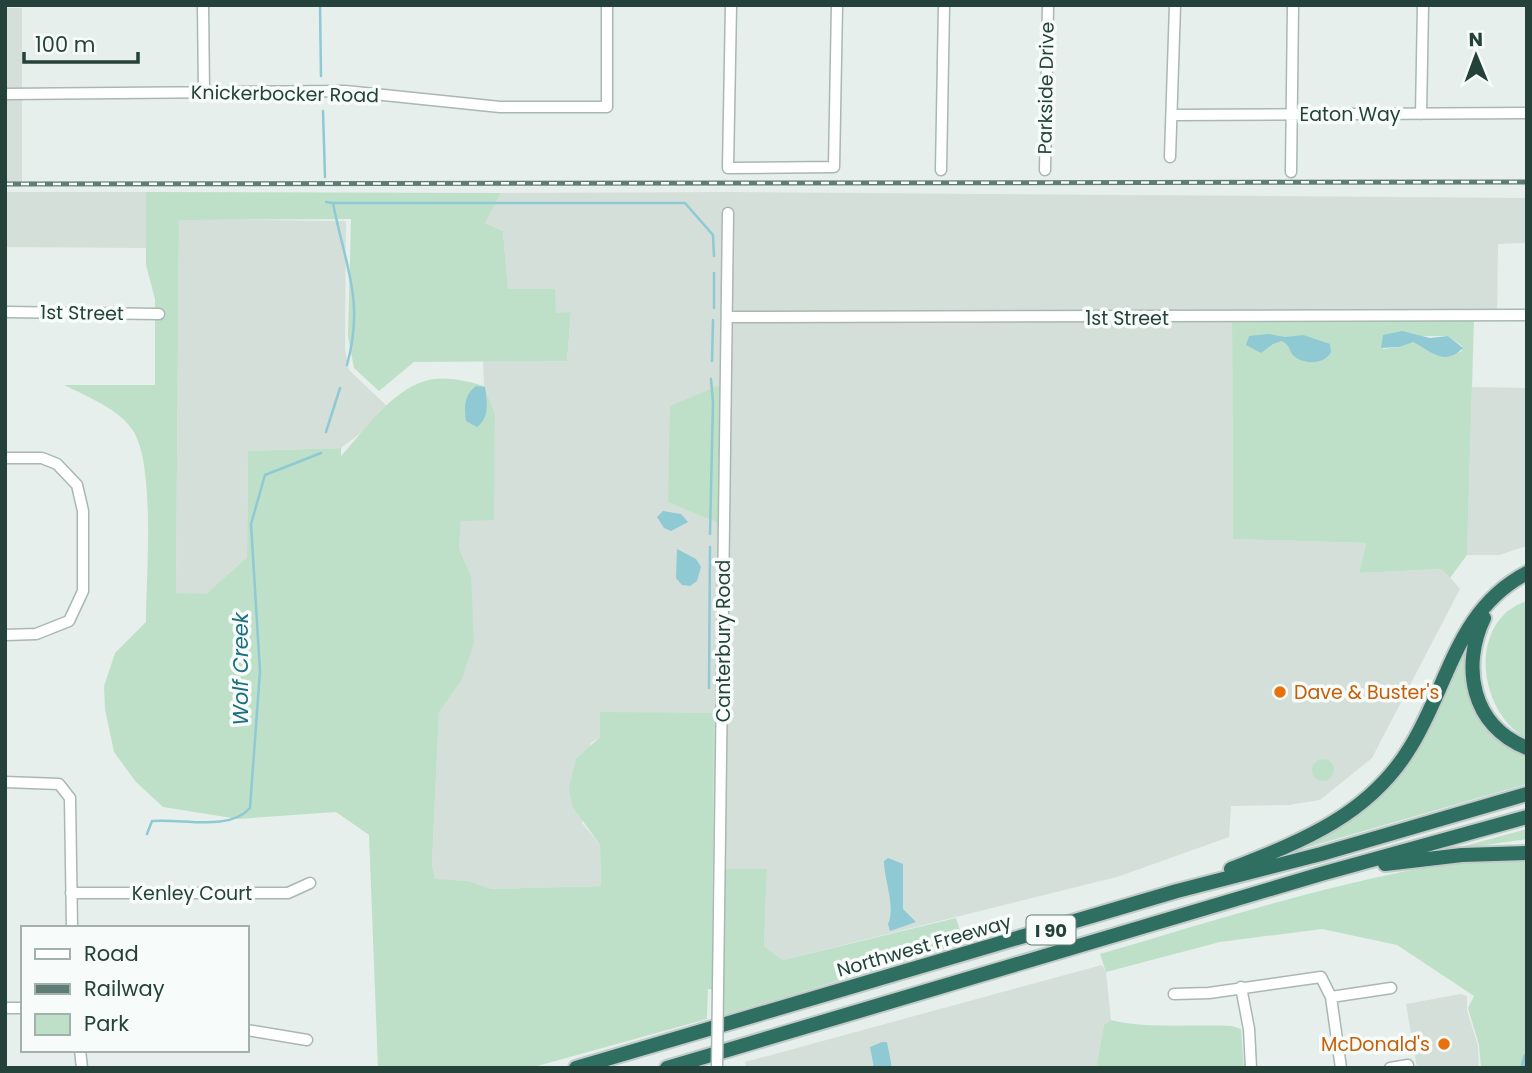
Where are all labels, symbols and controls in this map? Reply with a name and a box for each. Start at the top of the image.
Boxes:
scale bar [24,21,138,65]
street label: Parkside Drive [1031,21,1061,155]
north arrow [1441,21,1511,91]
text: N [1468,26,1483,53]
text: 100 m [35,30,95,59]
street label: Knickerbocker Road [191,79,379,109]
street label: Eaton Way [1300,101,1401,128]
street label: 1st Street [40,299,124,327]
street label: 1st Street [1085,305,1169,332]
street label: Canterbury Road [710,560,737,722]
water label: Wolf Creek [226,611,255,726]
place label: Dave & Buster's [1294,679,1439,706]
marker: Dave & Buster's [1272,684,1288,700]
street label: Kenley Court [132,880,252,907]
street label: Northwest Freeway [834,908,1015,984]
road number: I 90 [1026,916,1076,945]
legend [21,926,248,1052]
text: Road [84,939,139,968]
text: Railway [84,974,165,1003]
text: Park [84,1009,129,1038]
place label: McDonald's [1321,1031,1430,1058]
marker: McDonald's [1436,1036,1452,1052]

